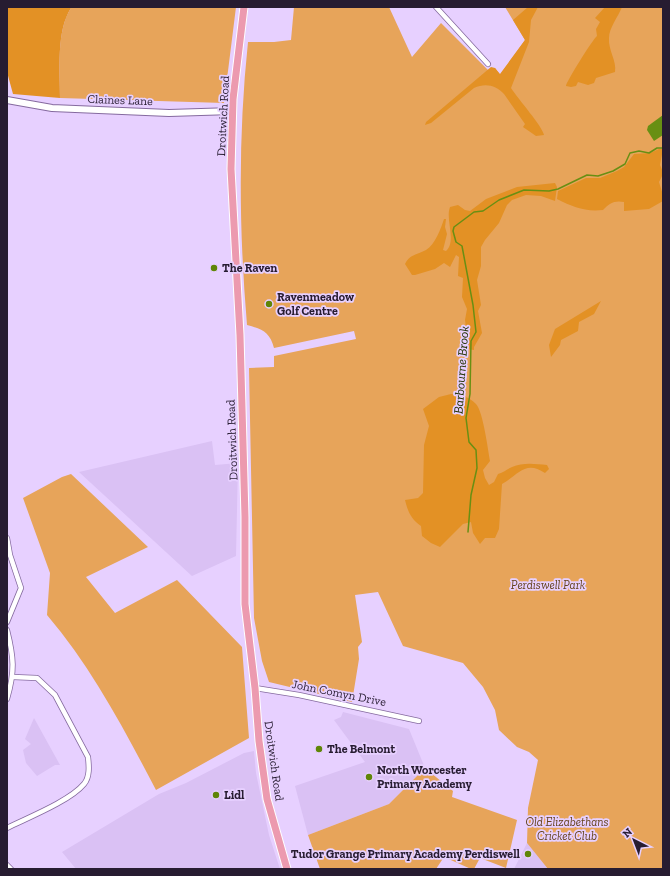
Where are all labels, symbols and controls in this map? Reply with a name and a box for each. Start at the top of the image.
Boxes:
street label: Droitwich Road [214,75,232,157]
street label: Claines Lane [87,92,153,108]
place label: The Raven [222,261,277,275]
marker: The Raven [209,263,219,273]
place label: Ravenmeadow Golf Centre [277,290,355,318]
marker: Ravenmeadow Golf Centre [264,299,274,309]
water label: Barbourne Brook [450,325,472,415]
street label: Droitwich Road [224,399,240,481]
park label: Perdiswell Park [511,578,586,592]
street label: John Comyn Drive [291,677,388,709]
street label: Droitwich Road [261,720,287,802]
place label: The Belmont [327,742,395,756]
marker: The Belmont [314,744,324,754]
place label: North Worcester Primary Academy [377,763,473,791]
marker: North Worcester Primary Academy [364,772,374,782]
place label: Lidl [224,788,245,802]
marker: Lidl [211,790,221,800]
park label: Old Elizabethans Cricket Club [525,815,609,843]
north arrow [614,820,654,860]
text: N [620,825,636,841]
place label: Tudor Grange Primary Academy Perdiswell [291,847,521,861]
marker: Tudor Grange Primary Academy Perdiswell [523,849,533,859]

